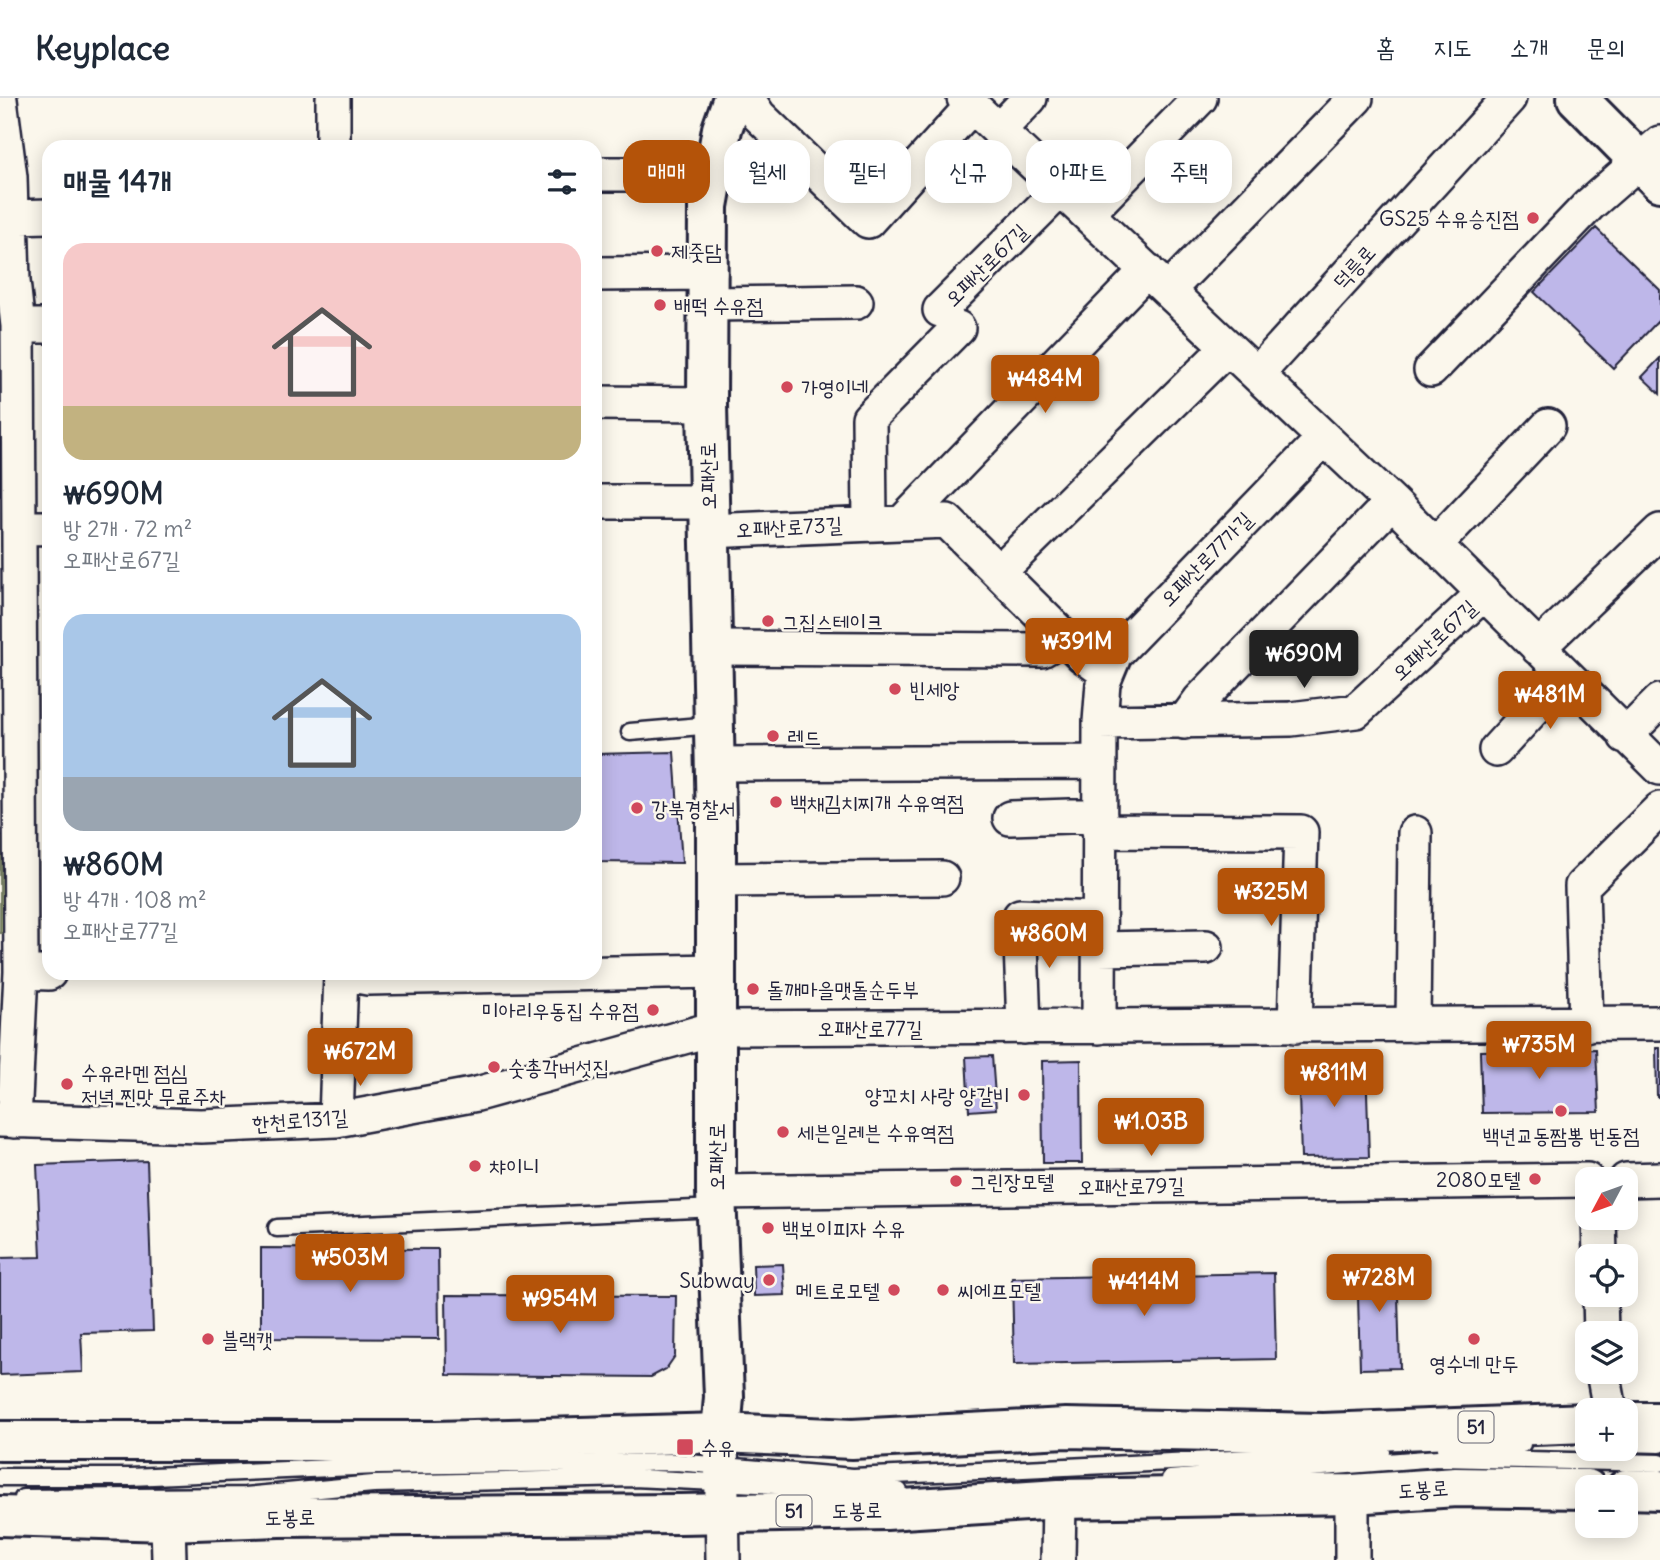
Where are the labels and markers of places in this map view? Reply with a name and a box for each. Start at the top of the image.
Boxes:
place label: GS25 수유승진점 [1379,205,1519,232]
marker: GS25 수유승진점 [1525,210,1541,226]
place label: 제줏담 [671,238,722,265]
marker: 제줏담 [649,243,665,259]
place label: 배떡 수유점 [674,292,764,319]
marker: 배떡 수유점 [652,297,668,313]
pin: ₩484M [996,356,1094,415]
place label: 가영이네 [801,374,869,401]
marker: 가영이네 [779,379,795,395]
place label: 그집스테이크 [782,608,883,635]
marker: 그집스테이크 [760,613,776,629]
pin: ₩391M [1028,618,1126,678]
pin: ₩690M [1255,630,1353,690]
pin: ₩481M [1501,672,1599,731]
place label: 빈세앙 [909,676,960,703]
marker: 빈세앙 [887,681,903,697]
place label: 레드 [787,723,821,750]
marker: 레드 [765,728,781,744]
place label: 백채김치찌개 수유역점 [790,789,964,816]
marker: 백채김치찌개 수유역점 [768,794,784,810]
place label: 강북경찰서 [651,795,736,822]
marker: 강북경찰서 [629,800,645,816]
pin: ₩325M [1222,868,1320,928]
pin: ₩860M [1000,910,1098,970]
place label: 돌깨마을맷돌순두부 [767,976,919,1003]
marker: 돌깨마을맷돌순두부 [745,981,761,997]
place label: 미아리우동집 수유점 [482,997,639,1024]
marker: 미아리우동집 수유점 [645,1002,661,1018]
pin: ₩735M [1490,1021,1588,1081]
pin: ₩672M [311,1028,409,1088]
pin: ₩811M [1285,1049,1383,1109]
place label: 숫총각버섯집 [508,1054,609,1081]
place label: 수유라멘 점심 저녁 찐맛 무료주차 [81,1059,226,1110]
marker: 숫총각버섯집 [486,1059,502,1075]
marker: 수유라멘 점심 저녁 찐맛 무료주차 [59,1076,75,1092]
place label: 양꼬치 사랑 양갈비 [865,1082,1010,1109]
marker: 양꼬치 사랑 양갈비 [1016,1087,1032,1103]
pin: ₩1.03B [1094,1098,1208,1158]
marker: 백년교동짬뽕 번동점 [1553,1103,1569,1119]
place label: 세븐일레븐 수유역점 [797,1119,954,1146]
place label: 백년교동짬뽕 번동점 [1482,1122,1640,1149]
marker: 세븐일레븐 수유역점 [775,1124,791,1140]
place label: 챠이니 [489,1153,540,1180]
marker: 챠이니 [467,1158,483,1174]
place label: 2080모텔 [1436,1166,1521,1193]
place label: 그린장모텔 [970,1168,1055,1195]
marker: 2080모텔 [1527,1171,1543,1187]
marker: 그린장모텔 [948,1173,964,1189]
place label: 백보이피자 수유 [782,1215,905,1242]
marker: 백보이피자 수유 [760,1220,776,1236]
pin: ₩503M [301,1234,399,1294]
pin: ₩728M [1330,1254,1428,1314]
pin: ₩414M [1095,1258,1193,1318]
place label: Subway [679,1267,755,1294]
marker: Subway [761,1272,777,1288]
pin: ₩954M [511,1276,609,1335]
place label: 메트로모텔 [796,1277,880,1304]
place label: 씨에프모텔 [957,1277,1042,1304]
marker: 메트로모텔 [886,1282,902,1298]
marker: 씨에프모텔 [935,1282,951,1298]
place label: 블랙캣 [222,1326,273,1353]
marker: 블랙캣 [200,1331,216,1347]
marker: 영수네 만두 [1466,1331,1482,1347]
place label: 영수네 만두 [1429,1350,1519,1377]
place label: 수유 [701,1434,735,1461]
marker: 수유 [675,1437,695,1457]

